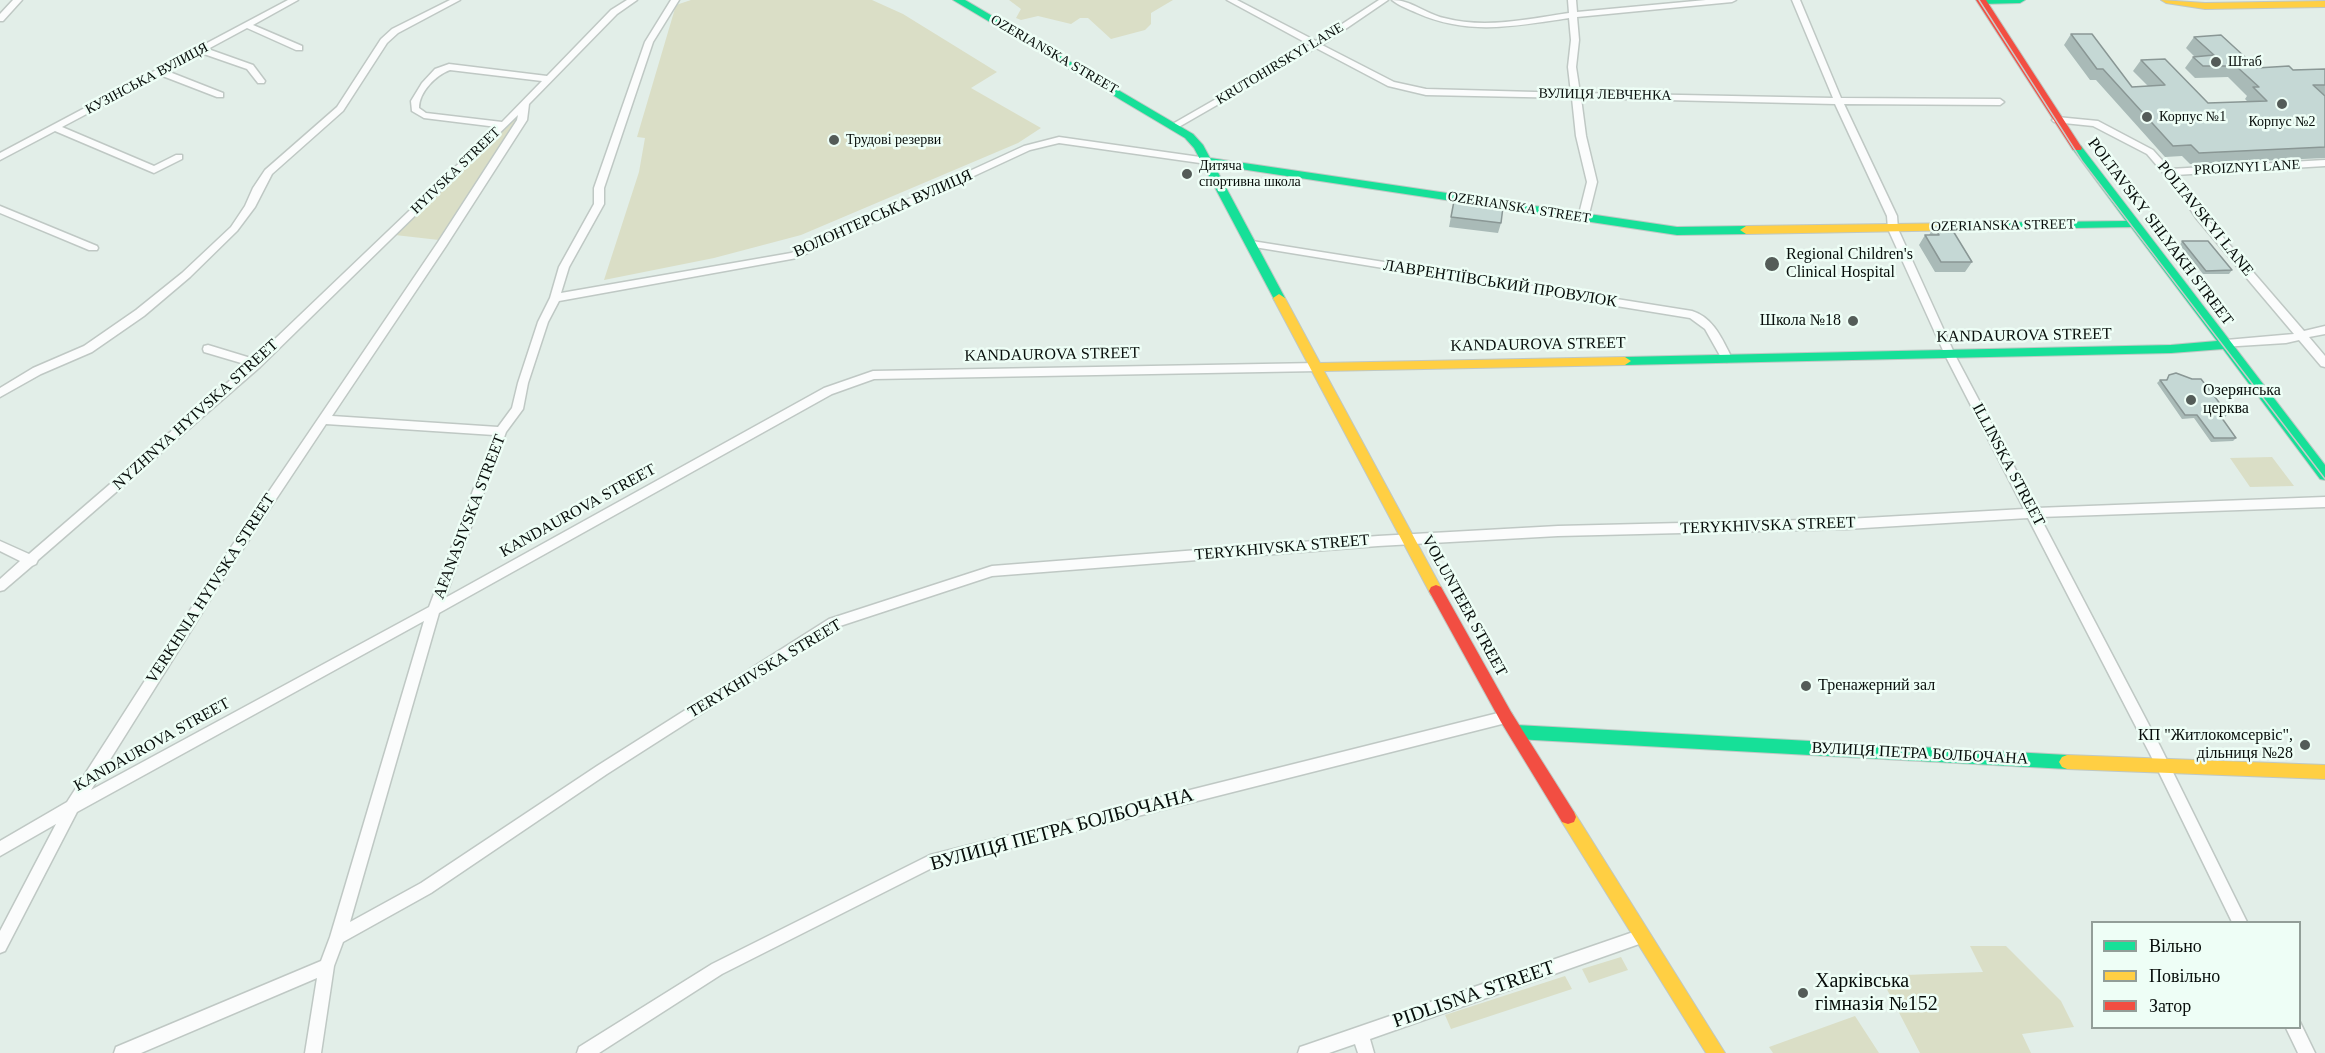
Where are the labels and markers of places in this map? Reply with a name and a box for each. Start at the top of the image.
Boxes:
place label: Штаб [2228,54,2262,70]
marker: Штаб [2209,55,2223,69]
marker: Корпус №2 [2275,97,2289,111]
place label: Корпус №1 [2159,109,2226,125]
marker: Корпус №1 [2140,110,2154,124]
place label: Корпус №2 [2248,114,2316,130]
place label: Трудові резерви [846,132,941,148]
marker: Трудові резерви [827,133,841,147]
place label: Дитяча спортивна школа [1199,158,1301,190]
marker: Дитяча спортивна школа [1180,167,1194,181]
place label: Regional Children's Clinical Hospital [1786,245,1913,283]
marker: Regional Children's Clinical Hospital [1763,255,1781,273]
place label: Школа №18 [1760,311,1841,331]
marker: Школа №18 [1846,314,1860,328]
place label: Озерянська церква [2203,381,2281,419]
marker: Озерянська церква [2184,393,2198,407]
place label: Тренажерний зал [1818,676,1935,696]
marker: Тренажерний зал [1799,679,1813,693]
place label: КП "Житлокомсервіс", дільниця №28 [2138,726,2293,764]
marker: КП "Житлокомсервіс", дільниця №28 [2298,738,2312,752]
place label: Харківська гімназія №152 [1815,970,1938,1017]
marker: Харківська гімназія №152 [1796,986,1810,1000]

